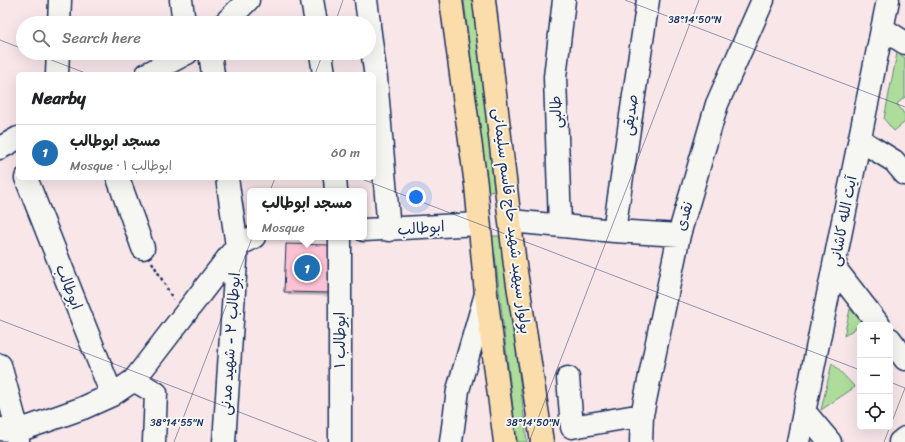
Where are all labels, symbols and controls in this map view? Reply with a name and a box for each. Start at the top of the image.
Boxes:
text: 38°14'50"N [668,11,722,29]
search box [16,16,376,60]
text: Search here [62,25,141,51]
icon: search [30,27,52,49]
text: Nearby [32,83,86,113]
street label: صدیقی [614,93,646,137]
street label: طالبی [542,95,570,129]
street label: بولوار سپهبد شهید حاج قاسم سلیمانی [485,106,539,336]
text: مسجد ابوطالب [70,128,161,154]
text: 1 [42,141,48,164]
text: 60 m [331,141,360,164]
text: Mosque · ابوطالب ۱ [70,154,172,177]
street label: آیت الله کاشانی [821,172,865,269]
your location [406,187,426,207]
popup [247,188,367,240]
text: مسجد ابوطالب [262,190,352,216]
street label: نقدی [667,198,701,234]
street label: ابوطالب [397,213,445,243]
text: Mosque [262,216,304,239]
pin: 1 [294,253,320,283]
street label: ابوطالب [48,260,90,314]
street label: ابوطالب ۲ - شهید مدنی [212,272,248,416]
street label: ابوطالب ۱ [327,312,353,368]
map controls [857,322,893,430]
button: + [857,322,893,358]
button: − [857,358,893,394]
button: locate [857,394,893,430]
text: 38°14'55"N [150,414,204,432]
text: 38°14'50"N [506,414,560,432]

